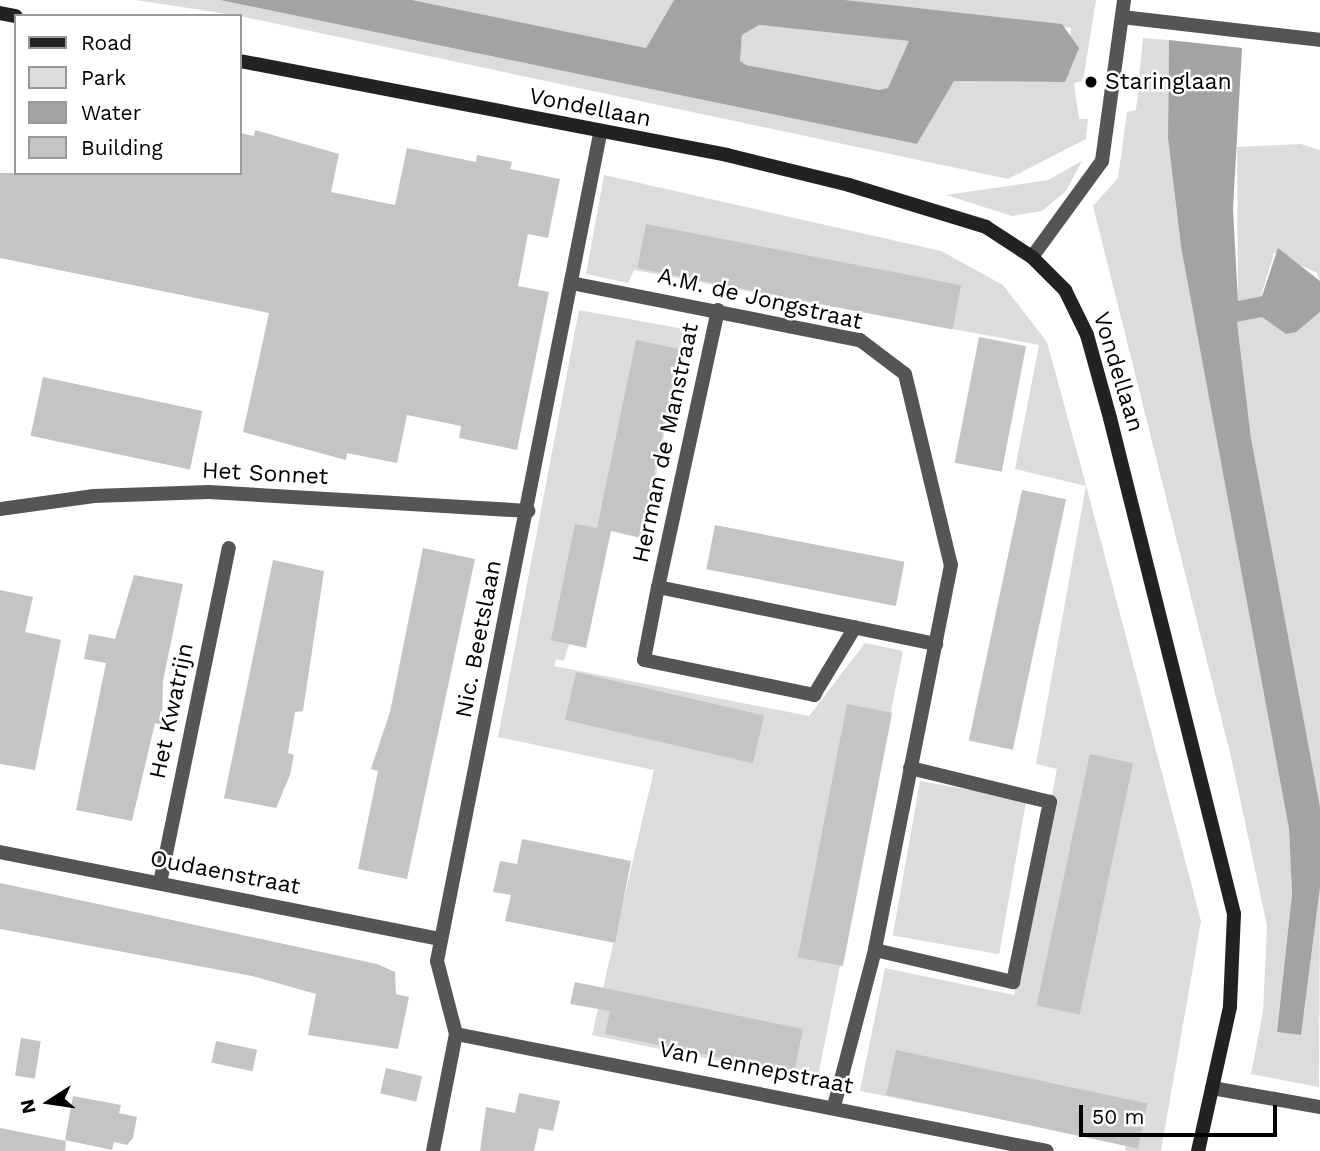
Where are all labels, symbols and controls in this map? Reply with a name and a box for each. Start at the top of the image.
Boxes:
legend [14,14,242,175]
text: Road [81,30,132,55]
text: Park [81,65,126,90]
place label: Staringlaan [1105,68,1232,96]
marker: Staringlaan [1083,74,1099,90]
street label: Vondellaan [527,83,653,133]
text: Water [81,100,141,125]
text: Building [81,135,163,160]
street label: A.M. de Jongstraat [655,262,865,336]
street label: Vondellaan [1087,309,1149,435]
street label: Herman de Manstraat [627,320,705,566]
street label: Het Sonnet [201,457,329,491]
street label: Nic. Beetslaan [450,558,508,720]
street label: Het Kwatrijn [144,640,200,782]
street label: Oudaenstraat [148,845,302,901]
street label: Van Lennepstraat [656,1036,856,1100]
north arrow [14,1067,84,1137]
scale bar [1082,1092,1280,1136]
text: N [15,1097,41,1116]
text: 50 m [1092,1104,1144,1129]

